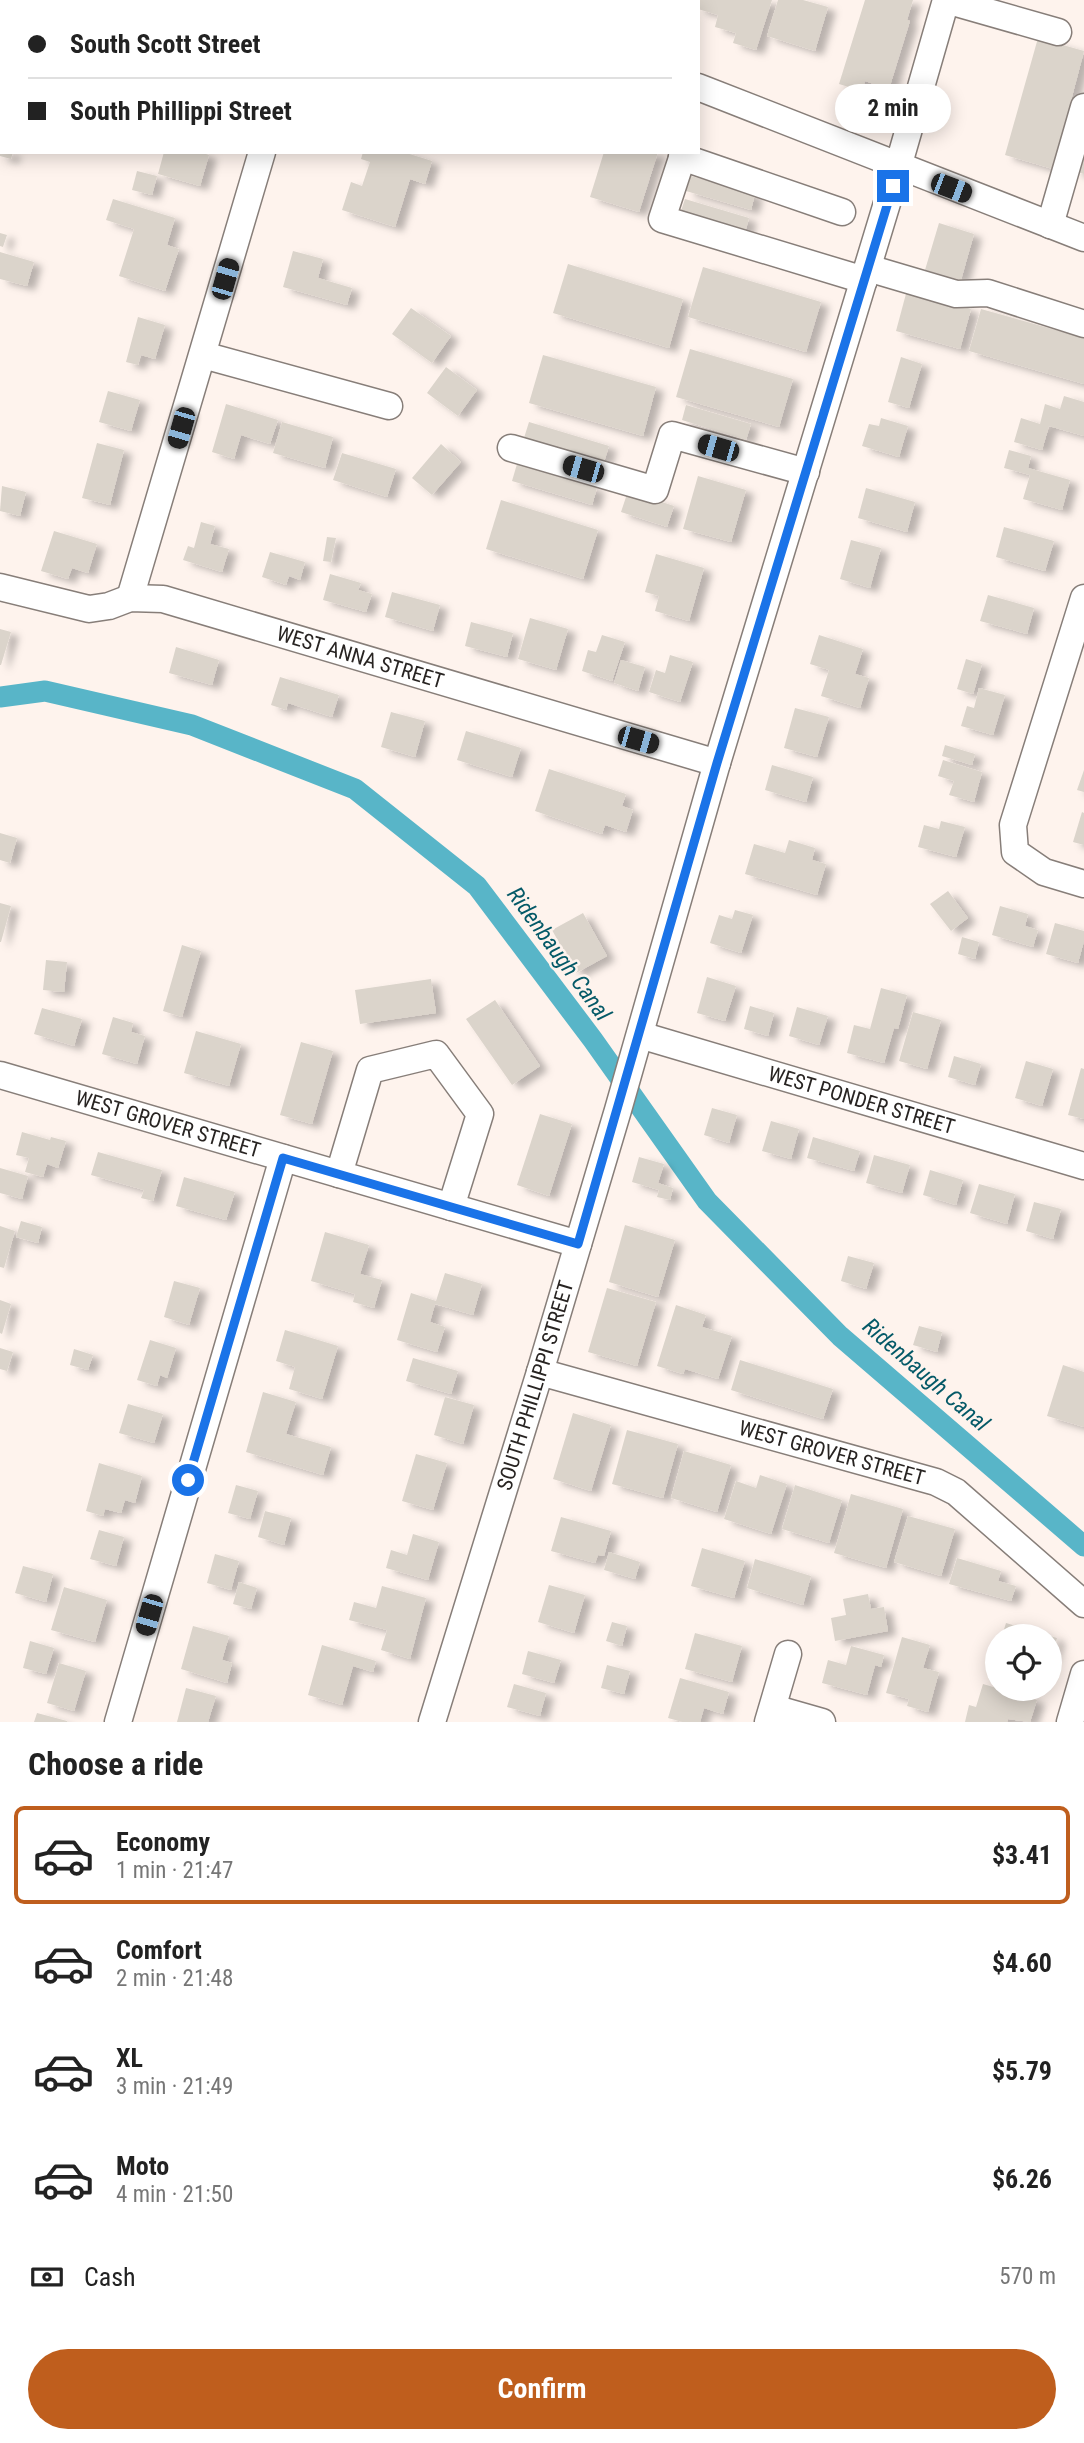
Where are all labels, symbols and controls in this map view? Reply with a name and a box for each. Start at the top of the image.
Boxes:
text: South Scott Street [70,29,261,59]
callout: 2 min [835,85,951,134]
text: 2 min [867,95,919,122]
text: South Phillippi Street [70,96,292,126]
route end [877,170,909,202]
car [928,171,975,205]
car [210,256,241,302]
car [166,405,197,451]
car [695,432,742,464]
car [560,453,607,485]
street label: WEST ANNA STREET [274,621,447,693]
car [615,724,662,756]
water label: Ridenbaugh Canal [501,882,617,1027]
street label: WEST PONDER STREET [765,1061,958,1139]
street label: WEST GROVER STREET [72,1086,264,1163]
street label: SOUTH PHILLIPPI STREET [492,1278,578,1493]
water label: Ridenbaugh Canal [857,1313,995,1438]
street label: WEST GROVER STREET [736,1416,928,1490]
route start [172,1464,204,1496]
car [134,1592,165,1638]
map controls [985,1624,1062,1701]
button: locate [985,1624,1062,1701]
text: Choose a ride [28,1745,203,1783]
icon: car [32,1824,95,1887]
text: Economy [116,1827,210,1857]
text: $3.41 [992,1840,1052,1870]
text: 1 min · 21:47 [116,1857,233,1884]
icon: car [32,1932,95,1995]
text: Comfort [116,1935,202,1965]
text: $4.60 [992,1948,1052,1978]
text: 2 min · 21:48 [116,1965,233,1992]
icon: car [32,2040,95,2103]
text: XL [116,2043,143,2073]
text: $5.79 [992,2056,1052,2086]
text: 3 min · 21:49 [116,2073,233,2100]
icon: car [32,2148,95,2211]
text: Moto [116,2151,169,2181]
text: $6.26 [992,2164,1052,2194]
text: 4 min · 21:50 [116,2181,233,2208]
icon: cash [28,2258,66,2296]
text: Cash [84,2262,136,2292]
text: 570 m [999,2263,1056,2290]
button: Confirm [28,2349,1056,2429]

